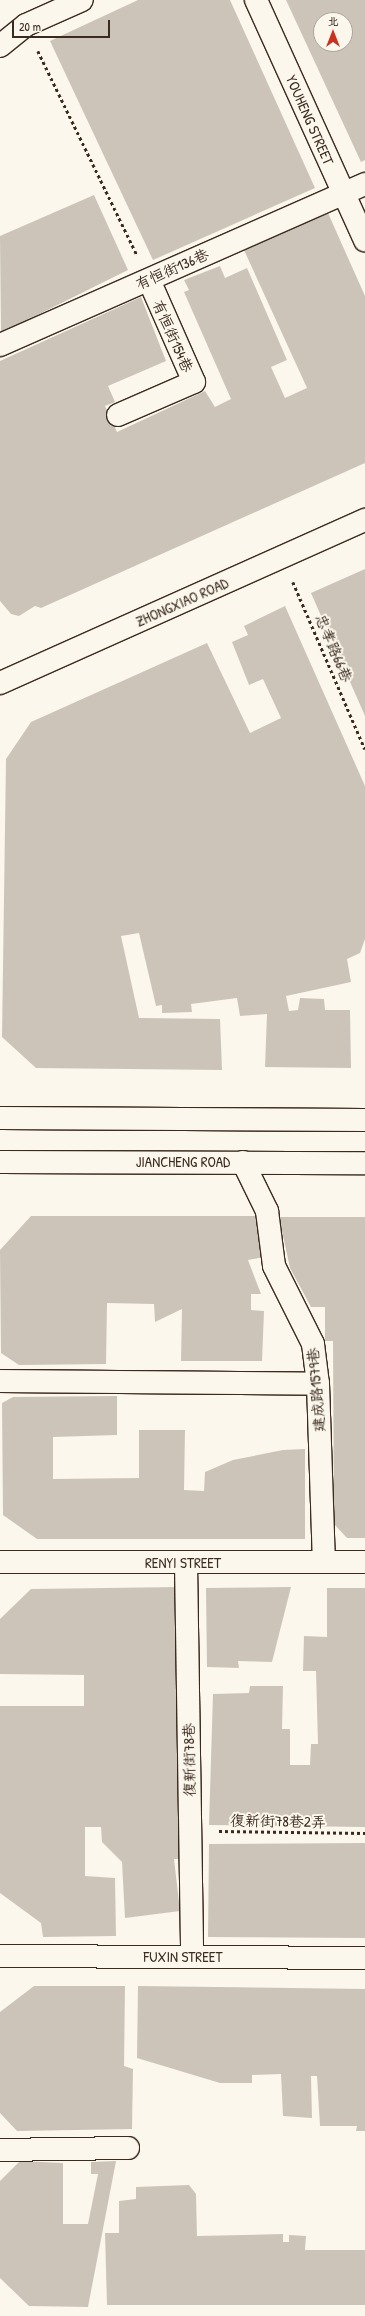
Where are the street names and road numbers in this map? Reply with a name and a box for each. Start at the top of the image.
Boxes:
street label: YOUHENG STREET [282,72,338,168]
street label: 有恒街136巷 [133,245,211,293]
street label: 有恒街154巷 [149,297,197,375]
street label: ZHONGXIAO ROAD [133,574,231,630]
street label: 忠孝路66巷 [312,611,356,685]
street label: JIANCHENG ROAD [136,1153,230,1171]
street label: 建成路1579巷 [303,1347,329,1433]
street label: RENYI STREET [145,1554,221,1572]
street label: 復新街78巷 [179,1723,199,1797]
street label: 復新街78巷2弄 [230,1811,326,1831]
street label: FUXIN STREET [144,1948,222,1966]

